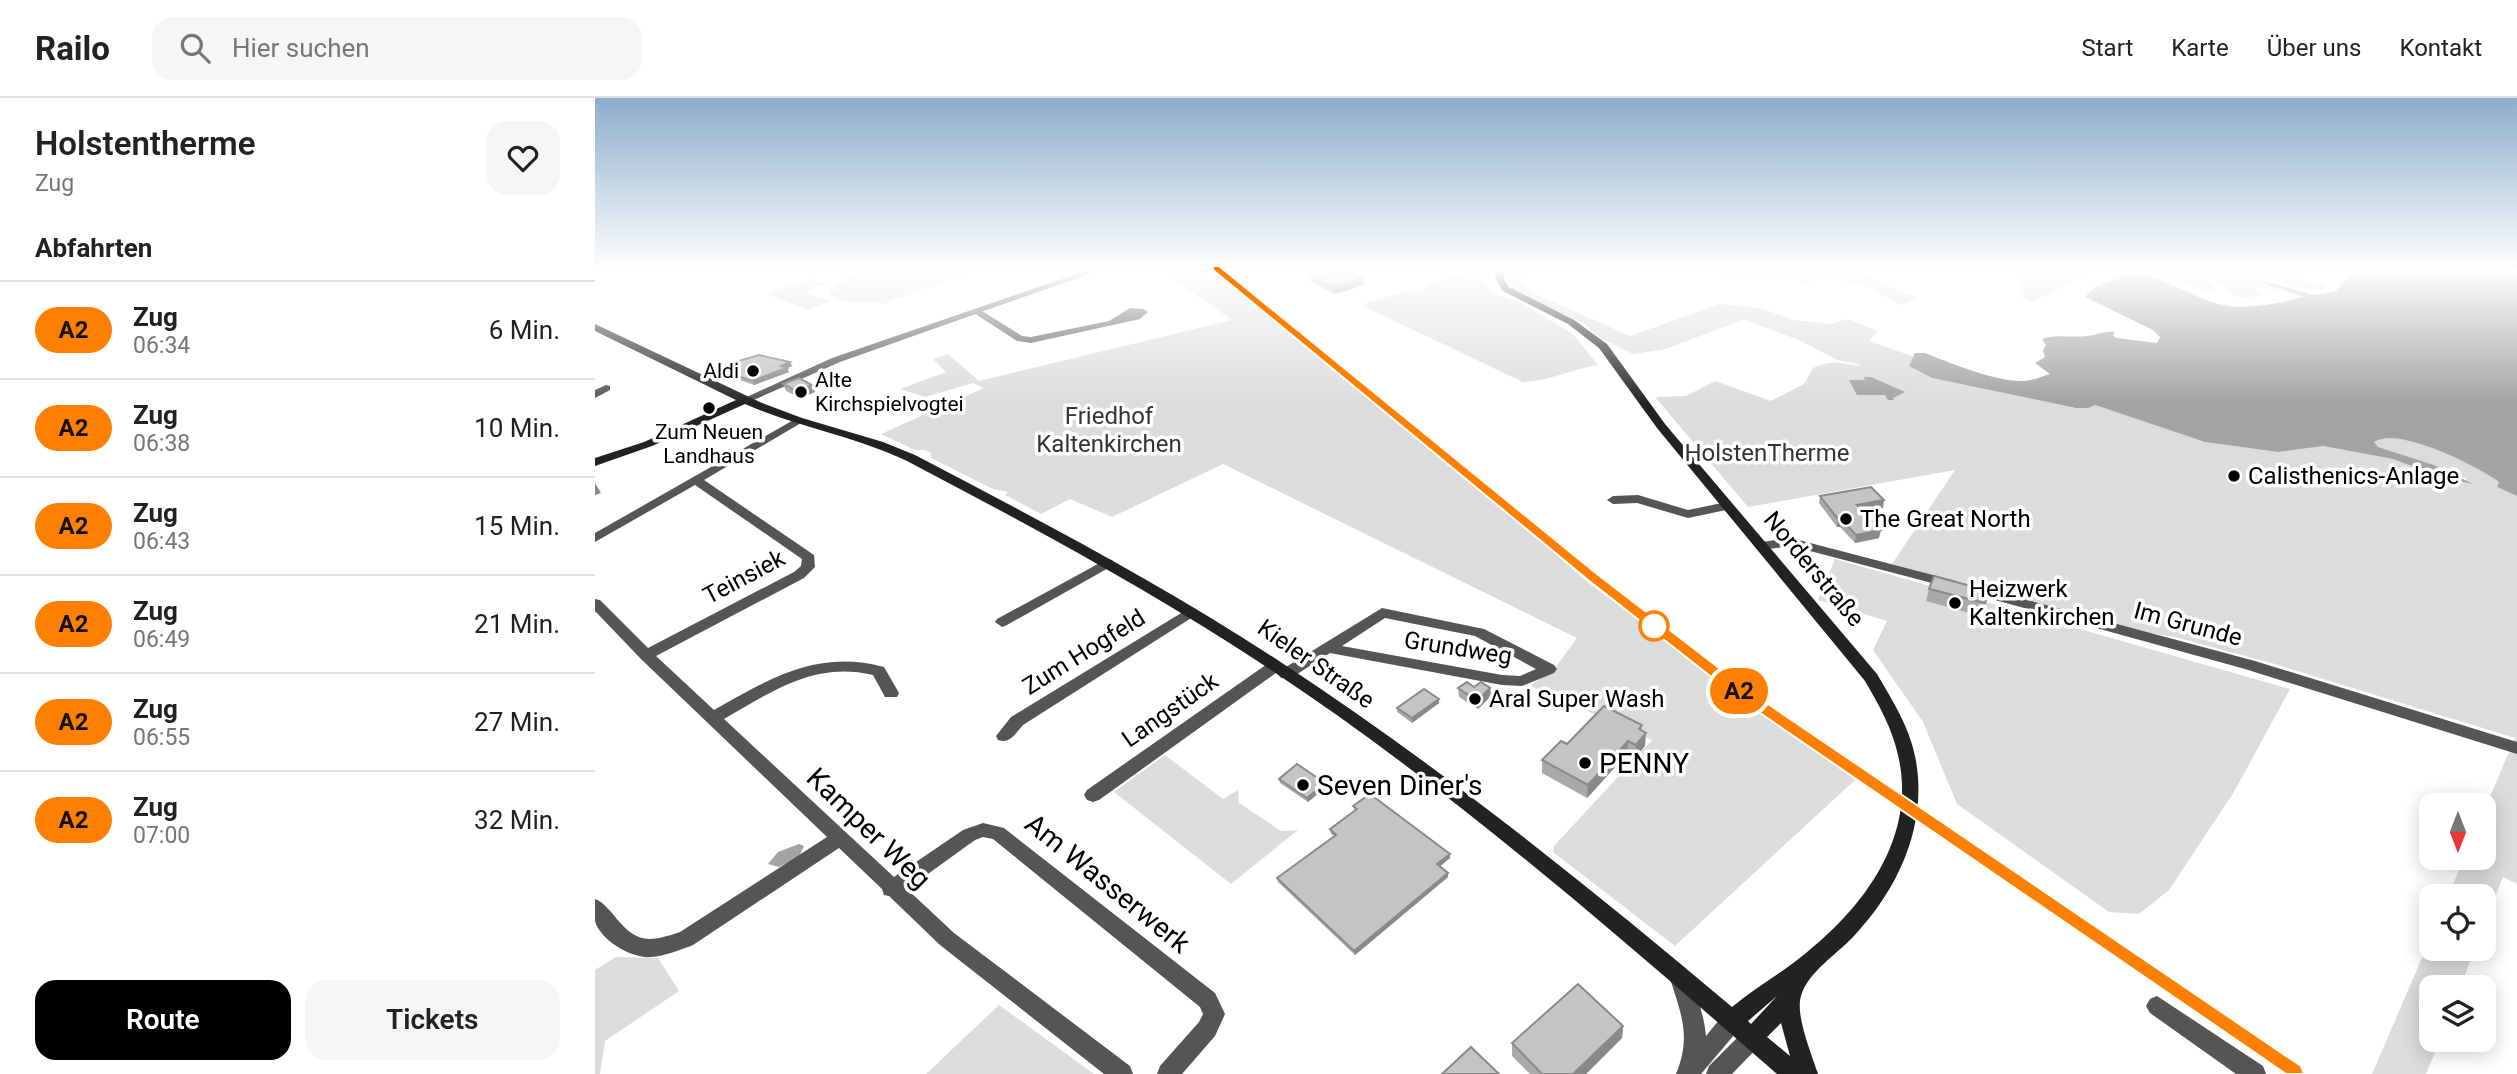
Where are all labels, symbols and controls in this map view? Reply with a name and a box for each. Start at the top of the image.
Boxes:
search box [152,17,642,80]
text: Railo [35,29,110,68]
icon: search [176,29,214,67]
text: Hier suchen [232,33,370,63]
text: Start [2082,34,2133,62]
text: Karte [2171,34,2229,62]
text: Über uns [2267,34,2361,62]
text: Kontakt [2399,34,2482,62]
button: heart [486,121,560,195]
text: Holstentherme [35,124,255,163]
text: Zug [35,170,74,197]
text: Abfahrten [35,233,152,263]
text: Zug [133,302,178,332]
text: 6 Min. [489,315,560,345]
text: A2 [59,316,88,344]
text: 06:34 [133,332,190,359]
place label: Aldi [703,359,739,383]
marker: Aldi [745,363,761,379]
place label: Alte Kirchspielvogtei [815,368,964,416]
marker: Alte Kirchspielvogtei [793,384,809,400]
text: Zug [133,400,178,430]
marker: Zum Neuen Landhaus [701,400,717,416]
park label: Friedhof Kaltenkirchen [1036,402,1182,458]
text: 10 Min. [474,413,560,443]
text: A2 [59,414,88,442]
place label: Zum Neuen Landhaus [655,420,763,468]
text: 06:38 [133,430,190,457]
park label: HolstenTherme [1684,439,1850,467]
place label: Calisthenics-Anlage [2248,462,2459,490]
marker: Calisthenics-Anlage [2226,468,2242,484]
text: Zug [133,498,178,528]
place label: The Great North [1860,505,2031,533]
street label: Norderstraße [1758,506,1870,632]
text: 15 Min. [474,511,560,541]
marker: The Great North [1838,511,1854,527]
text: A2 [59,512,88,540]
text: 06:43 [133,528,190,555]
street label: Teinsiek [699,544,790,610]
place label: Heizwerk Kaltenkirchen [1969,575,2114,631]
marker: Heizwerk Kaltenkirchen [1947,595,1963,611]
text: Zug [133,596,178,626]
street label: Im Grunde [2131,596,2245,652]
street label: Zum Hogfeld [1018,603,1150,701]
text: 21 Min. [474,609,560,639]
text: A2 [59,610,88,638]
unlabelled marker [1639,611,1669,641]
street label: Kieler Straße [1252,614,1380,714]
text: 06:49 [133,626,190,653]
street label: Grundweg [1402,626,1514,670]
street label: Langstück [1117,666,1224,753]
line badge: A2 [1707,668,1771,714]
text: A2 [1724,677,1754,705]
place label: Aral Super Wash [1489,685,1665,713]
marker: Aral Super Wash [1467,691,1483,707]
text: Zug [133,694,178,724]
text: 27 Min. [474,707,560,737]
text: A2 [59,708,88,736]
text: 06:55 [133,724,190,751]
place label: PENNY [1599,747,1689,780]
marker: PENNY [1577,755,1593,771]
street label: Kamper Weg [800,761,937,896]
place label: Seven Diner's [1317,769,1482,802]
marker: Seven Diner's [1295,777,1311,793]
text: Zug [133,792,178,822]
north arrow [2419,793,2495,870]
map controls [2419,793,2496,1052]
text: 32 Min. [474,805,560,835]
text: A2 [59,806,88,834]
street label: Am Wasserwerk [1019,807,1197,960]
text: 07:00 [133,822,190,849]
button: locate [2419,884,2496,961]
button: layers [2419,975,2496,1052]
button: Route [35,980,291,1060]
button: Tickets [305,980,560,1060]

